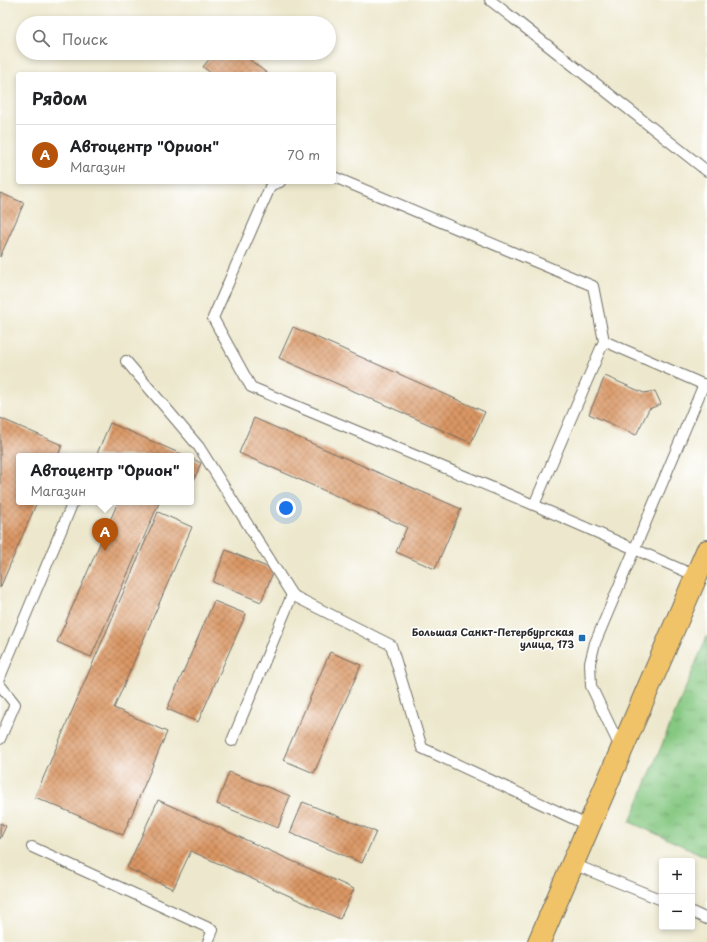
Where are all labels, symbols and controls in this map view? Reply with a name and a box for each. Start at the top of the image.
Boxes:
search box [16,16,336,60]
icon: search [30,27,52,49]
text: Поиск [62,27,108,50]
text: Рядом [32,85,87,111]
text: Автоцентр "Орион" [70,134,219,157]
text: A [40,145,50,164]
text: 70 m [287,145,320,164]
text: Магазин [70,157,126,176]
popup [16,453,194,505]
text: Автоцентр "Орион" [30,458,180,481]
text: Магазин [30,481,86,500]
your location [276,498,296,518]
pin: A [92,518,118,551]
place label: Большая Санкт-Петербургская улица, 173 [412,624,574,651]
marker: Большая Санкт-Петербургская улица, 173 [577,633,587,643]
map controls [659,858,695,930]
button: + [659,858,695,894]
button: − [659,894,695,930]

